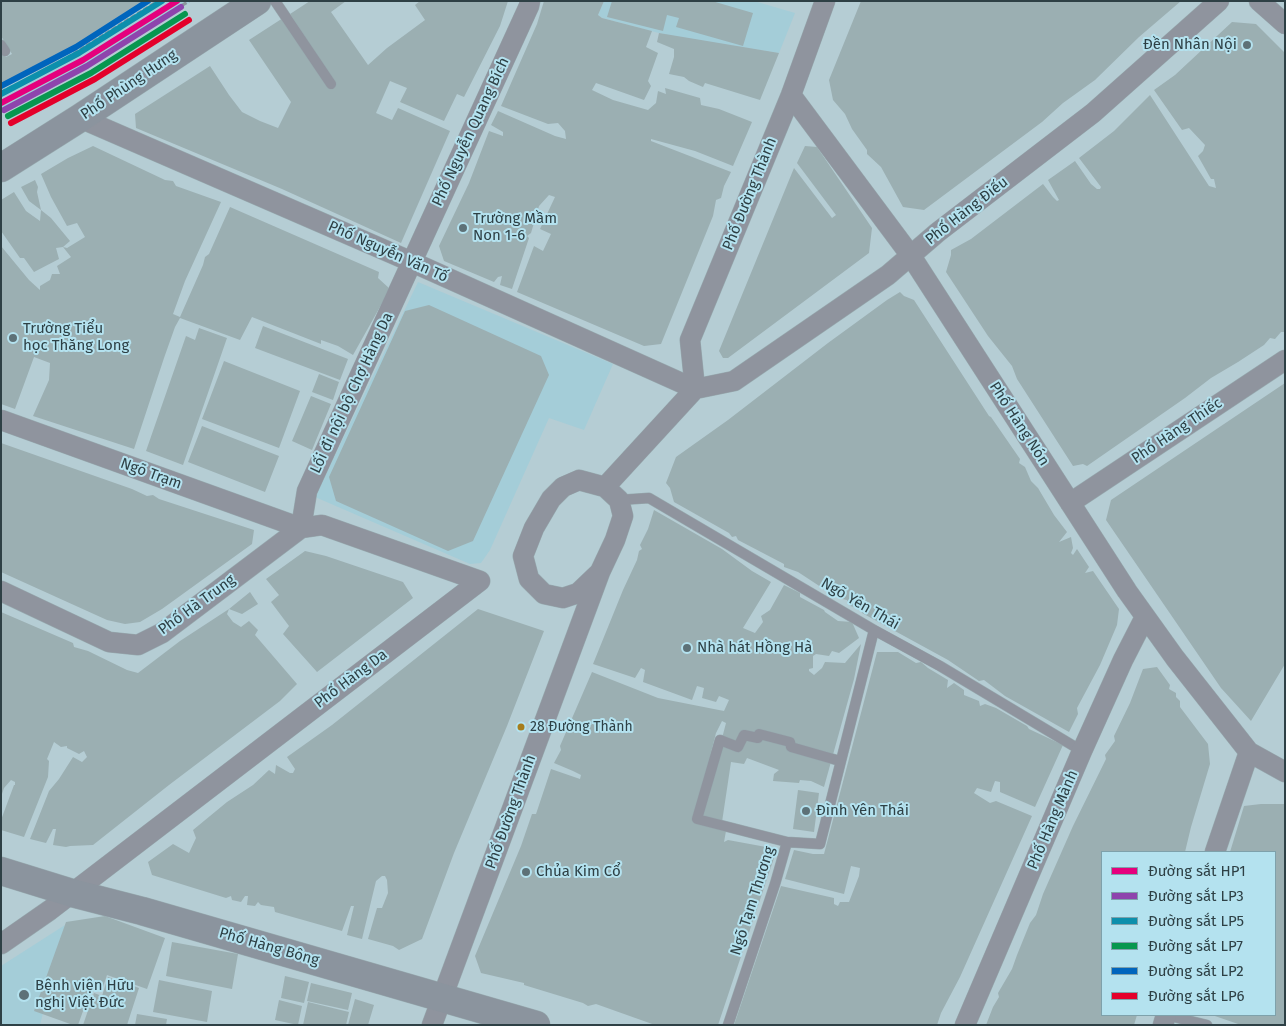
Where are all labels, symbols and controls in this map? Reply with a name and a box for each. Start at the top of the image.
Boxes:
place label: Đền Nhân Nội [1143,36,1237,54]
marker: Đền Nhân Nội [1241,39,1253,51]
street label: Phố Phùng Hưng [77,46,181,124]
street label: Phố Nguyễn Quang Bích [429,55,513,209]
street label: Phố Đường Thành [719,135,781,253]
street label: Phố Hàng Điếu [922,173,1012,249]
place label: Trường Mầm Non 1-6 [473,210,557,245]
street label: Phố Nguyễn Văn Tố [325,218,451,286]
marker: Trường Mầm Non 1-6 [457,222,469,234]
street label: Lối đi nội bộ Chợ Hàng Da [307,310,397,476]
place label: Trường Tiểu học Thăng Long [23,320,129,355]
marker: Trường Tiểu học Thăng Long [7,332,19,344]
street label: Phố Hàng Nón [985,379,1053,469]
street label: Phố Hàng Thiếc [1128,394,1226,468]
street label: Ngõ Trạm [118,455,184,493]
street label: Phố Hà Trung [155,571,239,639]
street label: Ngõ Yên Thái [817,574,903,634]
place label: Nhà hát Hồng Hà [697,639,812,657]
marker: Nhà hát Hồng Hà [681,642,693,654]
street label: Phố Hàng Da [311,646,391,712]
place label: 28 Đường Thành [530,719,633,735]
marker: 28 Đường Thành [516,722,526,732]
street label: Phố Đường Thành [482,752,540,872]
street label: Phố Hàng Mành [1024,768,1082,872]
place label: Đình Yên Thái [816,802,909,820]
marker: Đình Yên Thái [800,805,812,817]
street label: Ngõ Tạm Thương [727,844,779,958]
legend [1101,851,1276,1016]
text: Đường sắt HP1 [1148,862,1246,880]
place label: Chủa Kim Cổ [536,863,621,881]
marker: Chủa Kim Cổ [520,866,532,878]
text: Đường sắt LP3 [1148,887,1244,905]
text: Đường sắt LP5 [1148,912,1244,930]
street label: Phố Hàng Bông [217,924,321,970]
text: Đường sắt LP7 [1148,937,1243,955]
text: Đường sắt LP2 [1148,962,1244,980]
place label: Bệnh viện Hữu nghị Việt Đức [35,977,134,1012]
text: Đường sắt LP6 [1148,987,1244,1005]
marker: Bệnh viện Hữu nghị Việt Đức [17,988,31,1002]

